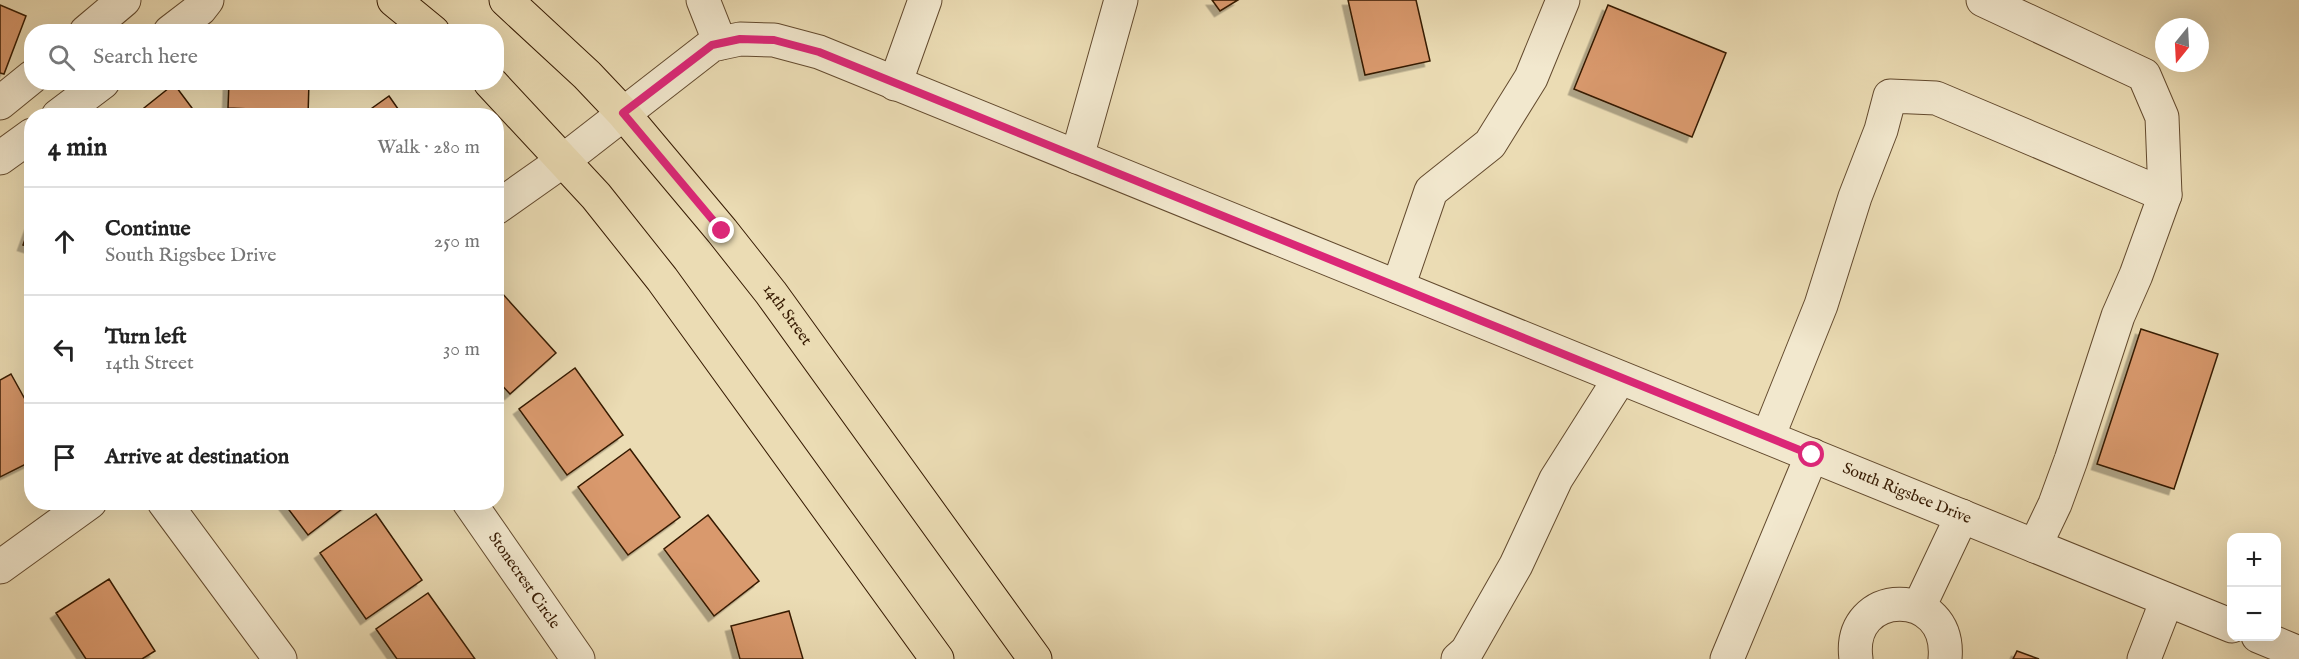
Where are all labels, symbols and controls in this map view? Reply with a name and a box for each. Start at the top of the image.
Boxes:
north arrow [2155,18,2209,72]
search box [24,24,504,90]
icon: search [45,41,78,74]
text: Search here [93,43,198,71]
text: 4 min [48,131,107,164]
text: Walk · 280 m [377,135,480,160]
text: Continue [105,215,191,243]
route end [708,217,734,243]
icon: ahead [48,225,81,258]
text: 250 m [434,229,480,254]
text: South Rigsbee Drive [105,243,277,268]
street label: 14th Street [758,280,816,350]
text: Turn left [105,323,187,351]
icon: left [48,333,81,366]
text: 30 m [443,337,480,362]
text: 14th Street [105,351,194,376]
icon: arrive [48,441,81,474]
route start [1798,441,1824,467]
text: Arrive at destination [105,443,289,471]
street label: South Rigsbee Drive [1839,459,1974,529]
street label: Stonecrest Circle [483,529,564,633]
map controls [2227,533,2281,641]
button: + [2227,533,2281,587]
button: − [2227,587,2281,641]

